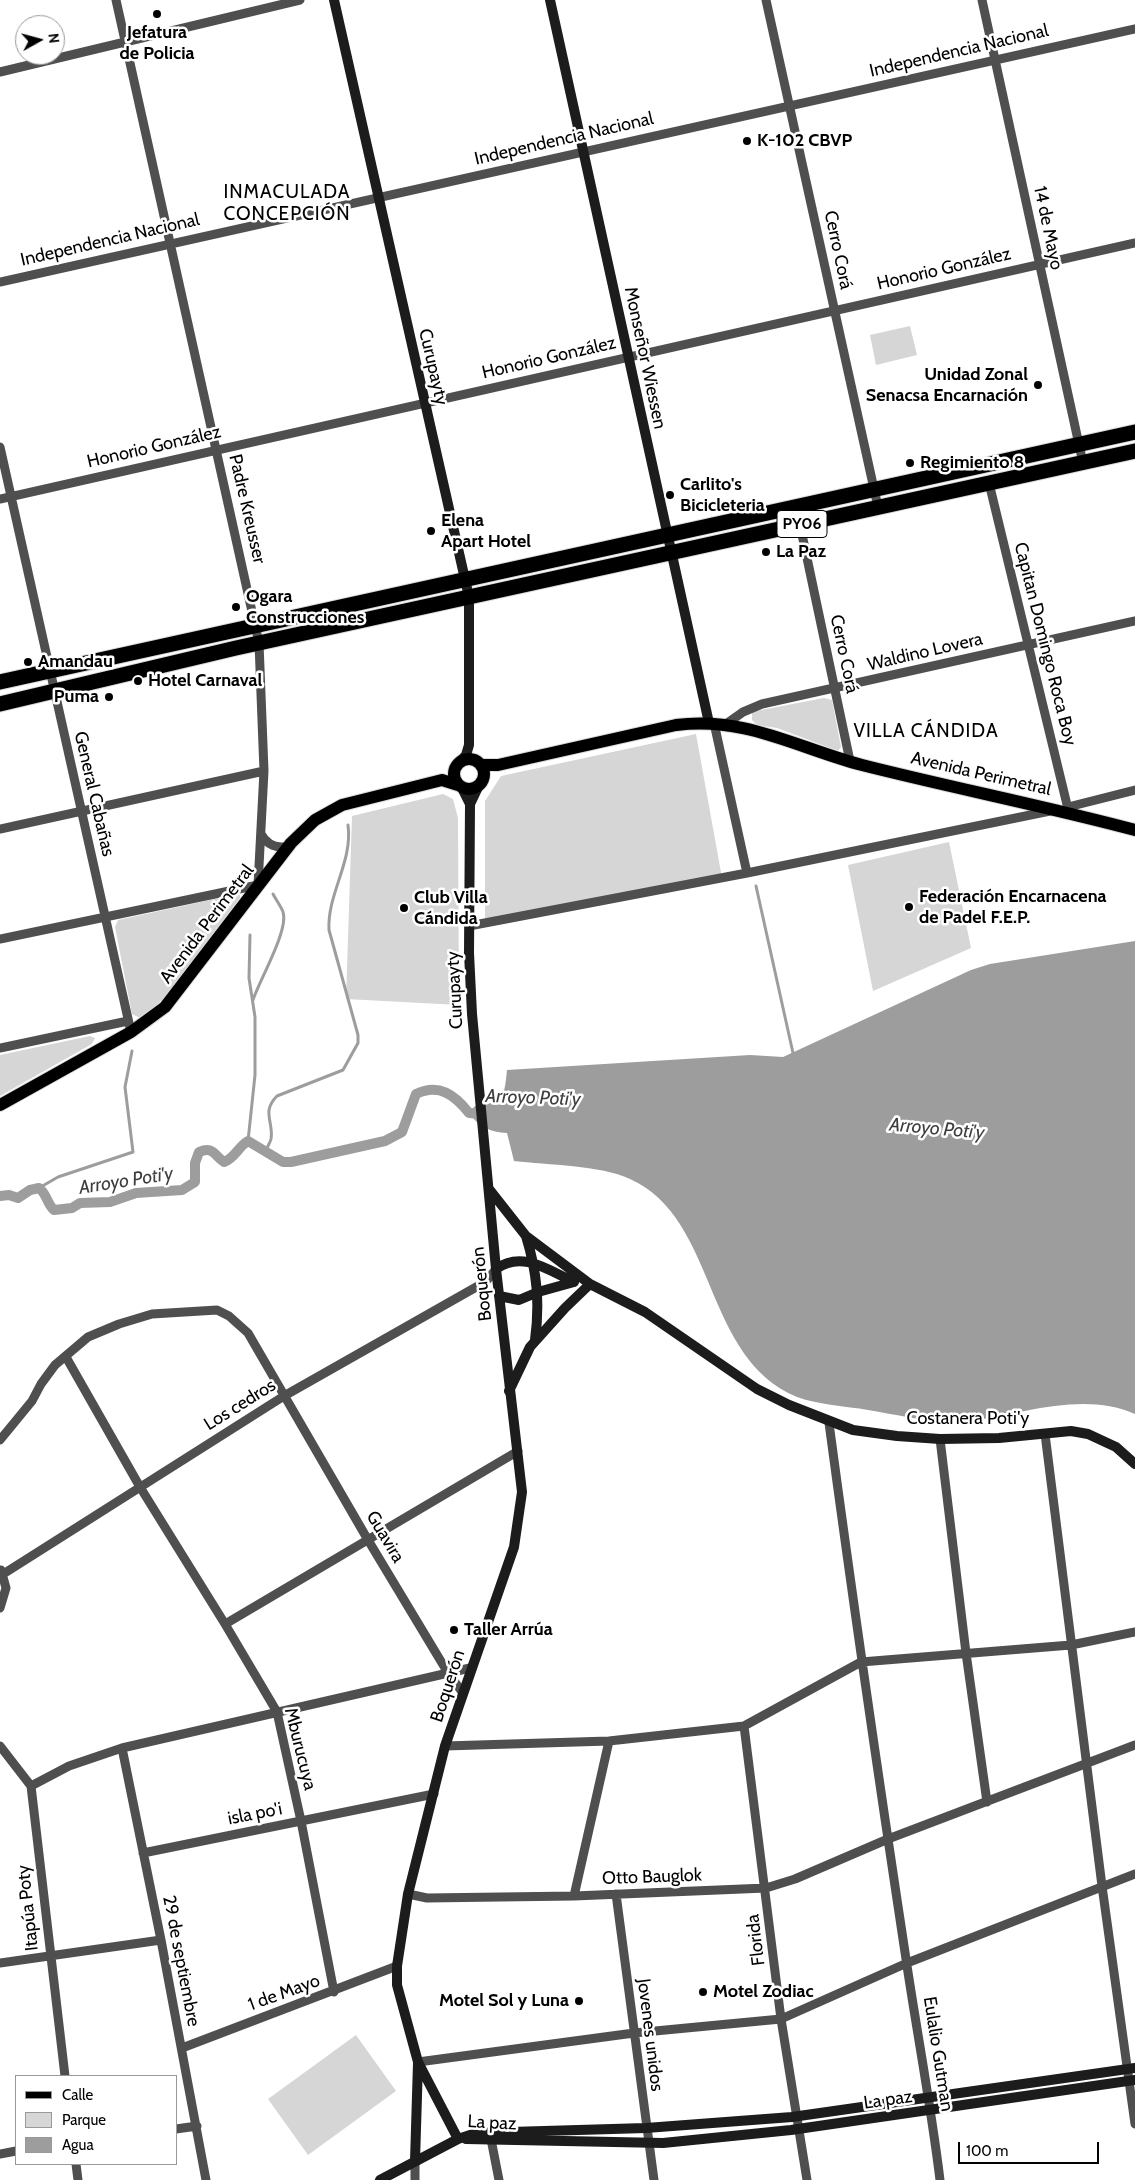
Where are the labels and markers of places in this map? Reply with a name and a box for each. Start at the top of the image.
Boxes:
marker: Jefatura de Policia [151,8,163,20]
place label: Jefatura de Policia [120,22,194,64]
place label: K-102 CBVP [757,130,852,152]
marker: K-102 CBVP [741,135,753,147]
place label: Unidad Zonal Senacsa Encarnación [866,364,1028,406]
marker: Unidad Zonal Senacsa Encarnación [1032,379,1044,391]
place label: Regimiento 8 [920,452,1024,474]
marker: Regimiento 8 [904,457,916,469]
place label: Carlito's Bicicleteria [680,474,765,516]
marker: Carlito's Bicicleteria [664,489,676,501]
place label: Elena Apart Hotel [441,510,531,552]
marker: Elena Apart Hotel [425,525,437,537]
place label: La Paz [776,541,826,563]
marker: La Paz [760,546,772,558]
place label: Ogara Construcciones [246,586,364,628]
marker: Ogara Construcciones [230,601,242,613]
place label: Amandau [38,651,113,673]
marker: Amandau [22,656,34,668]
place label: Hotel Carnaval [148,670,262,692]
marker: Hotel Carnaval [132,675,144,687]
place label: Puma [54,686,99,708]
marker: Puma [103,691,115,703]
place label: Federación Encarnacena de Padel F.E.P. [919,886,1107,929]
place label: Club Villa Cándida [414,887,488,930]
marker: Federación Encarnacena de Padel F.E.P. [903,901,915,913]
marker: Club Villa Cándida [398,902,410,914]
place label: Taller Arrúa [464,1619,553,1641]
marker: Taller Arrúa [448,1624,460,1636]
place label: Motel Zodiac [713,1981,814,2003]
marker: Motel Zodiac [697,1986,709,1998]
place label: Motel Sol y Luna [439,1990,569,2012]
marker: Motel Sol y Luna [573,1995,585,2007]

